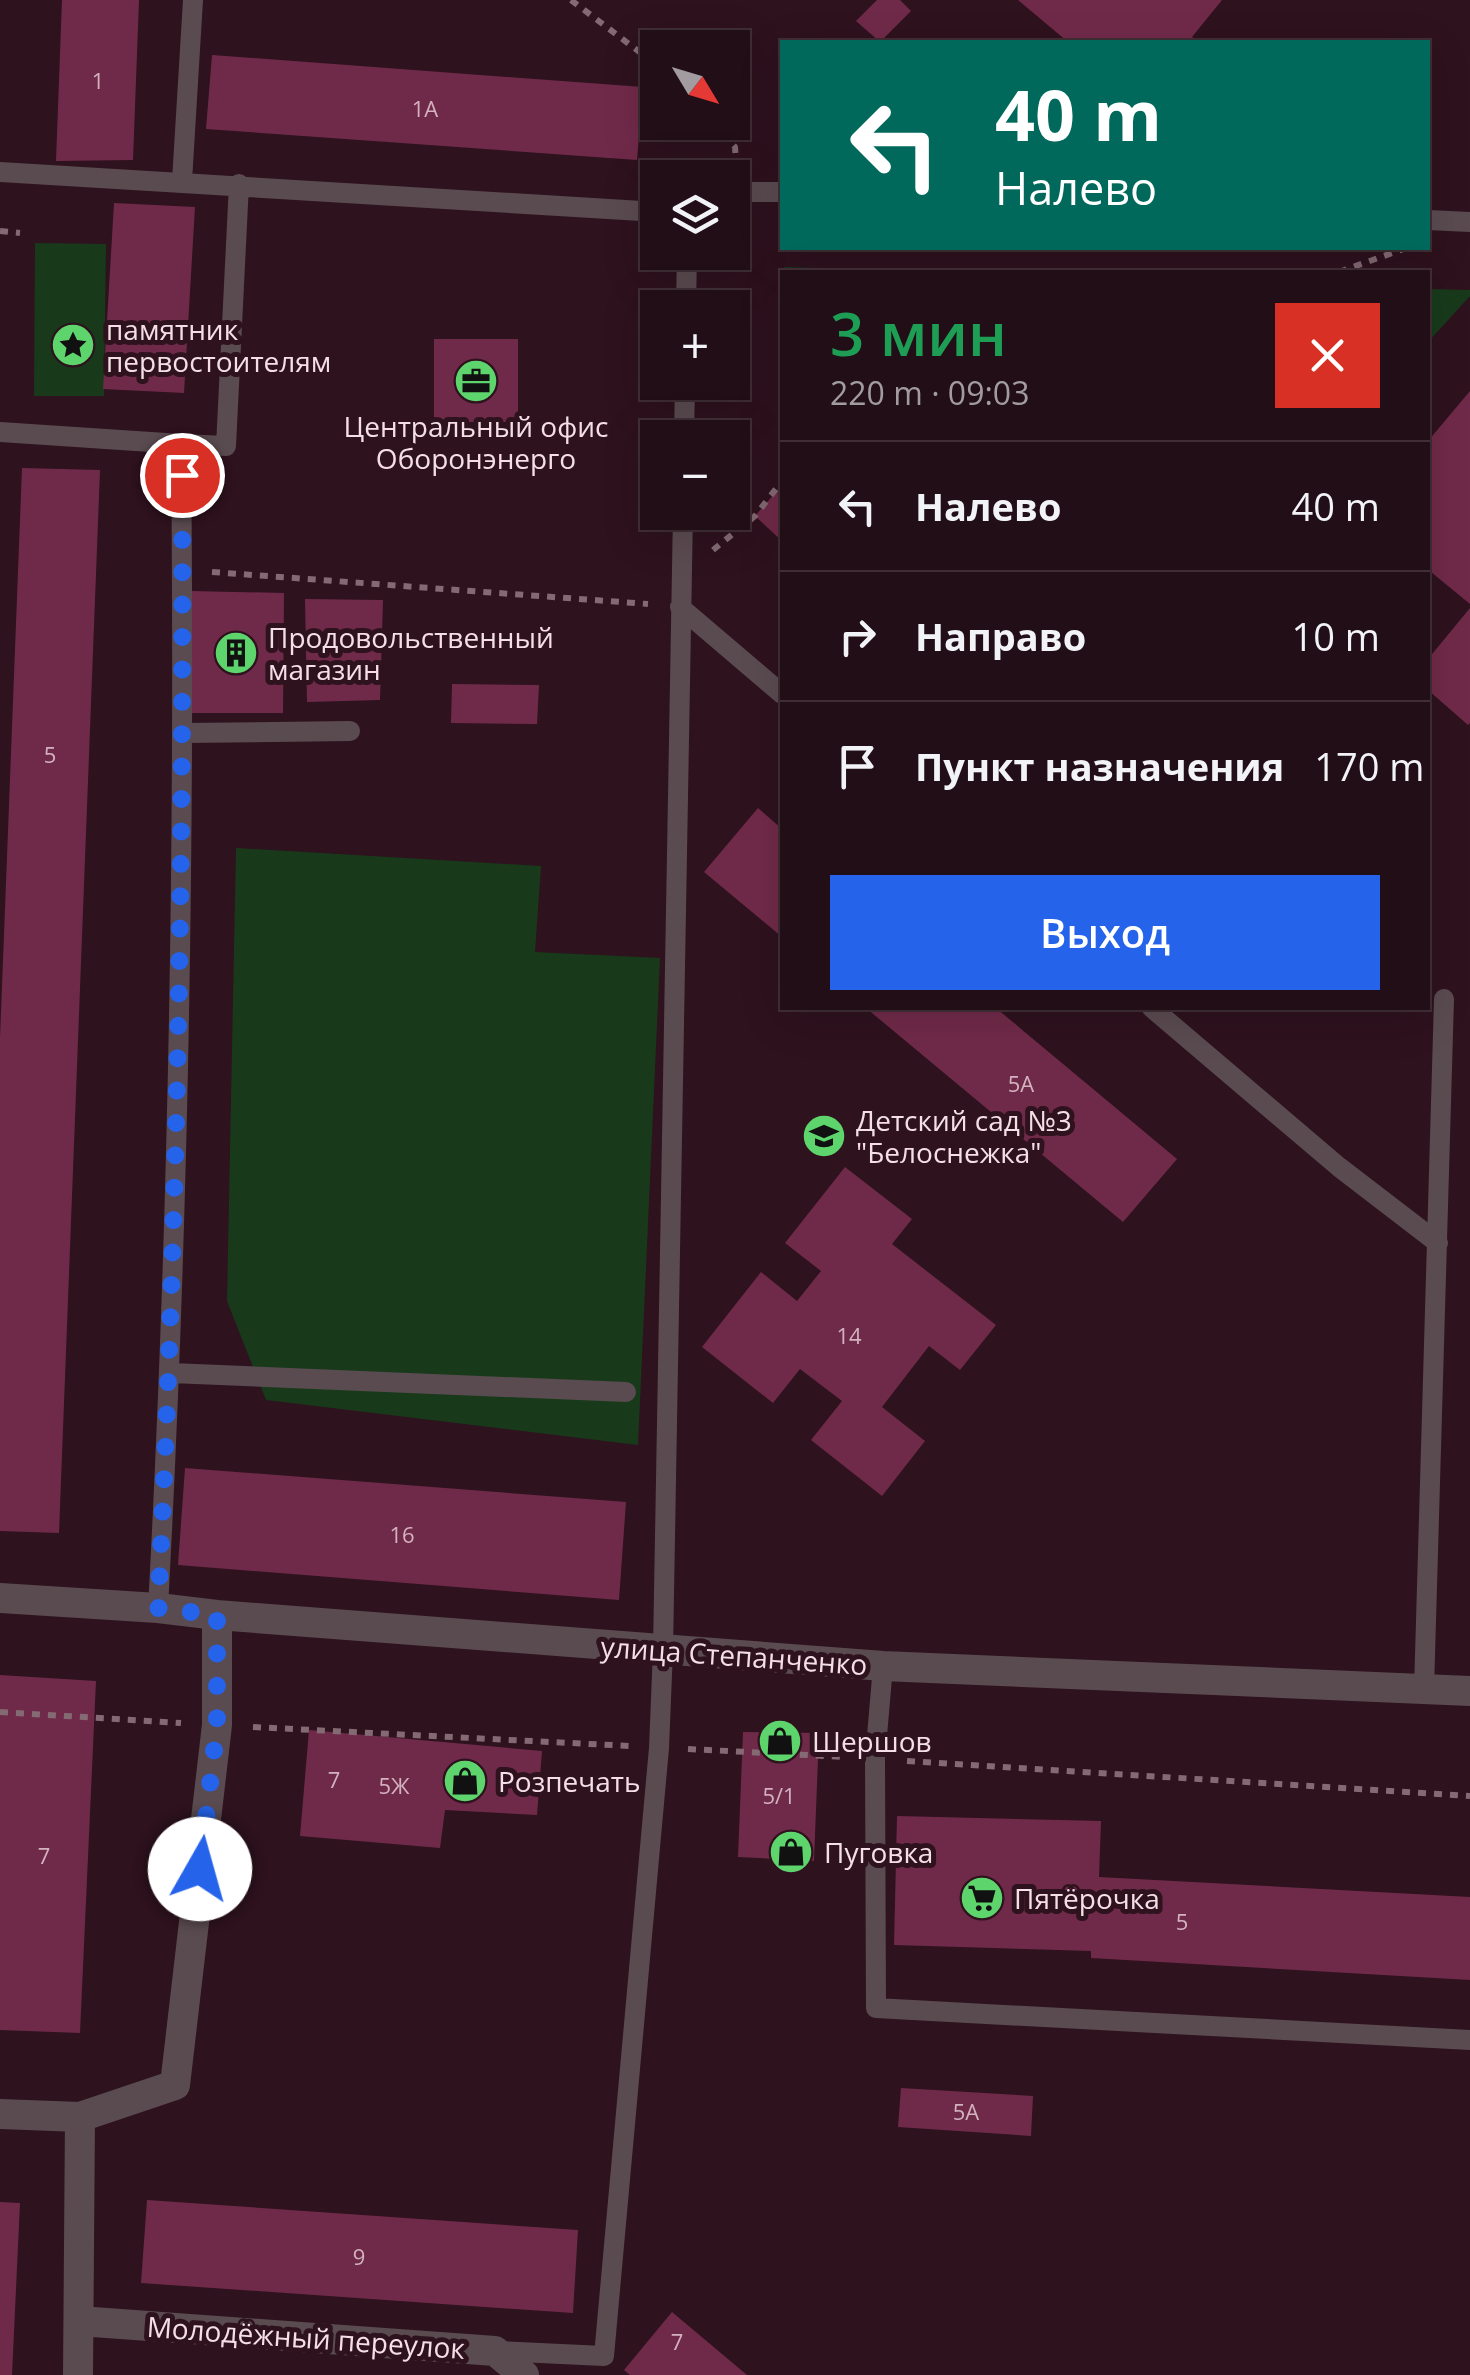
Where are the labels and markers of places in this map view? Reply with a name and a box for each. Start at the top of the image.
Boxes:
place label: памятник первостоителям [106,310,331,380]
place icon: памятник первостоителям [50,322,96,368]
office icon: Центральный офис Оборонэнерго [453,358,499,404]
place label: Центральный офис Оборонэнерго [344,407,608,477]
pin [140,433,225,518]
place label: Продовольственный магазин [268,618,554,688]
building icon: Продовольственный магазин [213,630,259,676]
place label: Детский сад №3 "Белоснежка" [856,1101,1072,1171]
school or university icon: Детский сад №3 "Белоснежка" [801,1113,847,1159]
shop icon: Шершов [757,1718,803,1764]
place label: Шершов [812,1722,932,1760]
shop icon: Розпечать [442,1758,488,1804]
place label: Розпечать [498,1762,641,1800]
shop icon: Пуговка [768,1829,814,1875]
place label: Пуговка [824,1833,933,1871]
supermarket icon: Пятёрочка [959,1875,1005,1921]
place label: Пятёрочка [1014,1879,1160,1917]

